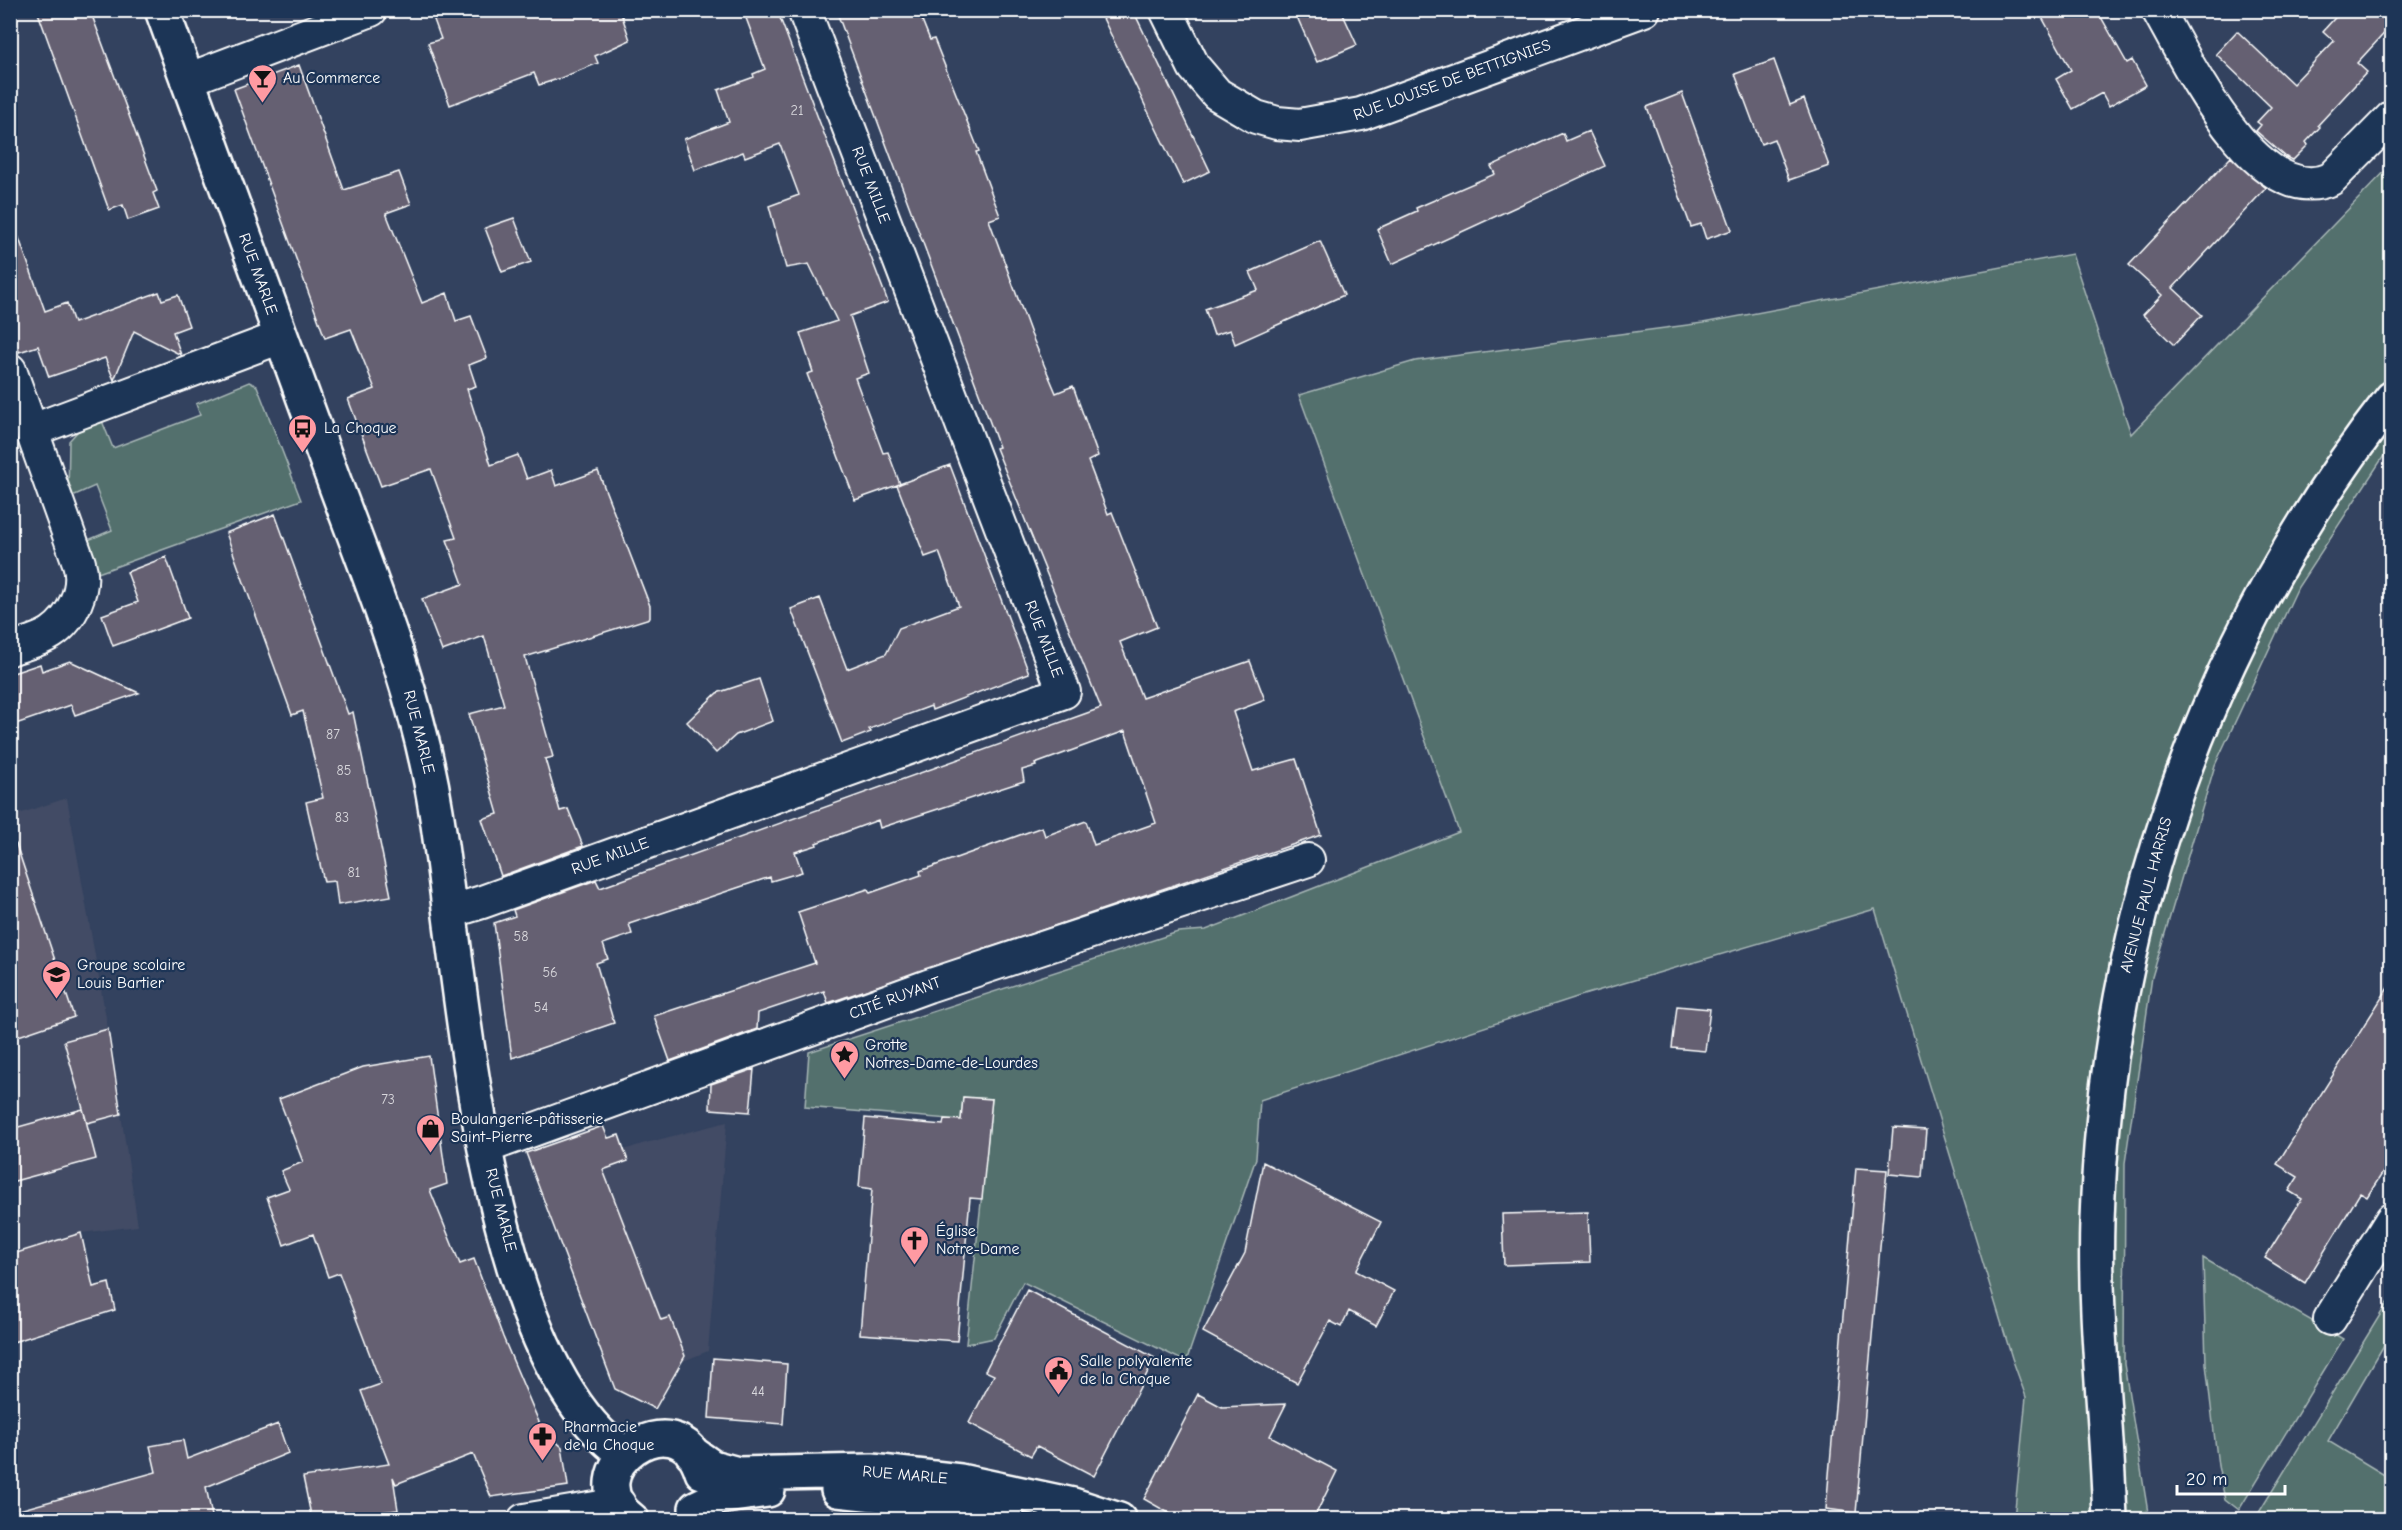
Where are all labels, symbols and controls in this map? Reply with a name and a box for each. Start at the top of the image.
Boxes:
street label: RUE LOUISE DE BETTIGNIES [1351,36,1553,124]
bar icon: Au Commerce [246,62,278,104]
place label: Au Commerce [283,69,380,87]
house number: 21 [791,102,803,119]
street label: RUE MILLE [848,144,894,226]
street label: RUE MARLE [235,231,281,318]
bus stop icon: La Choque [287,412,319,454]
place label: La Choque [324,419,397,437]
street label: RUE MILLE [1021,598,1067,680]
street label: RUE MARLE [400,688,438,776]
house number: 87 [326,726,340,743]
house number: 85 [337,762,351,779]
house number: 83 [335,809,349,826]
street label: AVENUE PAUL HARRIS [2117,815,2176,975]
street label: RUE MILLE [569,834,651,878]
house number: 81 [348,864,360,881]
house number: 58 [514,928,528,945]
place label: Groupe scolaire Louis Bartier [77,956,185,992]
school or university icon: Groupe scolaire Louis Bartier [40,958,72,1000]
house number: 56 [542,964,558,981]
street label: CITÉ RUYANT [846,972,944,1023]
house number: 54 [534,999,548,1016]
place label: Grotte Notres-Dame-de-Lourdes [865,1036,1038,1072]
place icon: Grotte Notres-Dame-de-Lourdes [828,1038,860,1080]
house number: 73 [381,1091,395,1108]
place label: Boulangerie-pâtisserie Saint-Pierre [451,1110,603,1146]
shop icon: Boulangerie-pâtisserie Saint-Pierre [414,1112,446,1154]
street label: RUE MARLE [482,1166,520,1254]
place label: Église Notre-Dame [936,1221,1020,1258]
church icon: Église Notre-Dame [899,1224,931,1266]
place label: Salle polyvalente de la Choque [1080,1352,1192,1388]
public building icon: Salle polyvalente de la Choque [1043,1354,1075,1396]
house number: 44 [751,1383,765,1400]
place label: Pharmacie de la Choque [564,1418,654,1454]
pharmacy icon: Pharmacie de la Choque [527,1420,559,1462]
scale bar [2177,1458,2285,1496]
street label: RUE MARLE [862,1462,949,1488]
text: 20 m [2186,1469,2227,1490]

